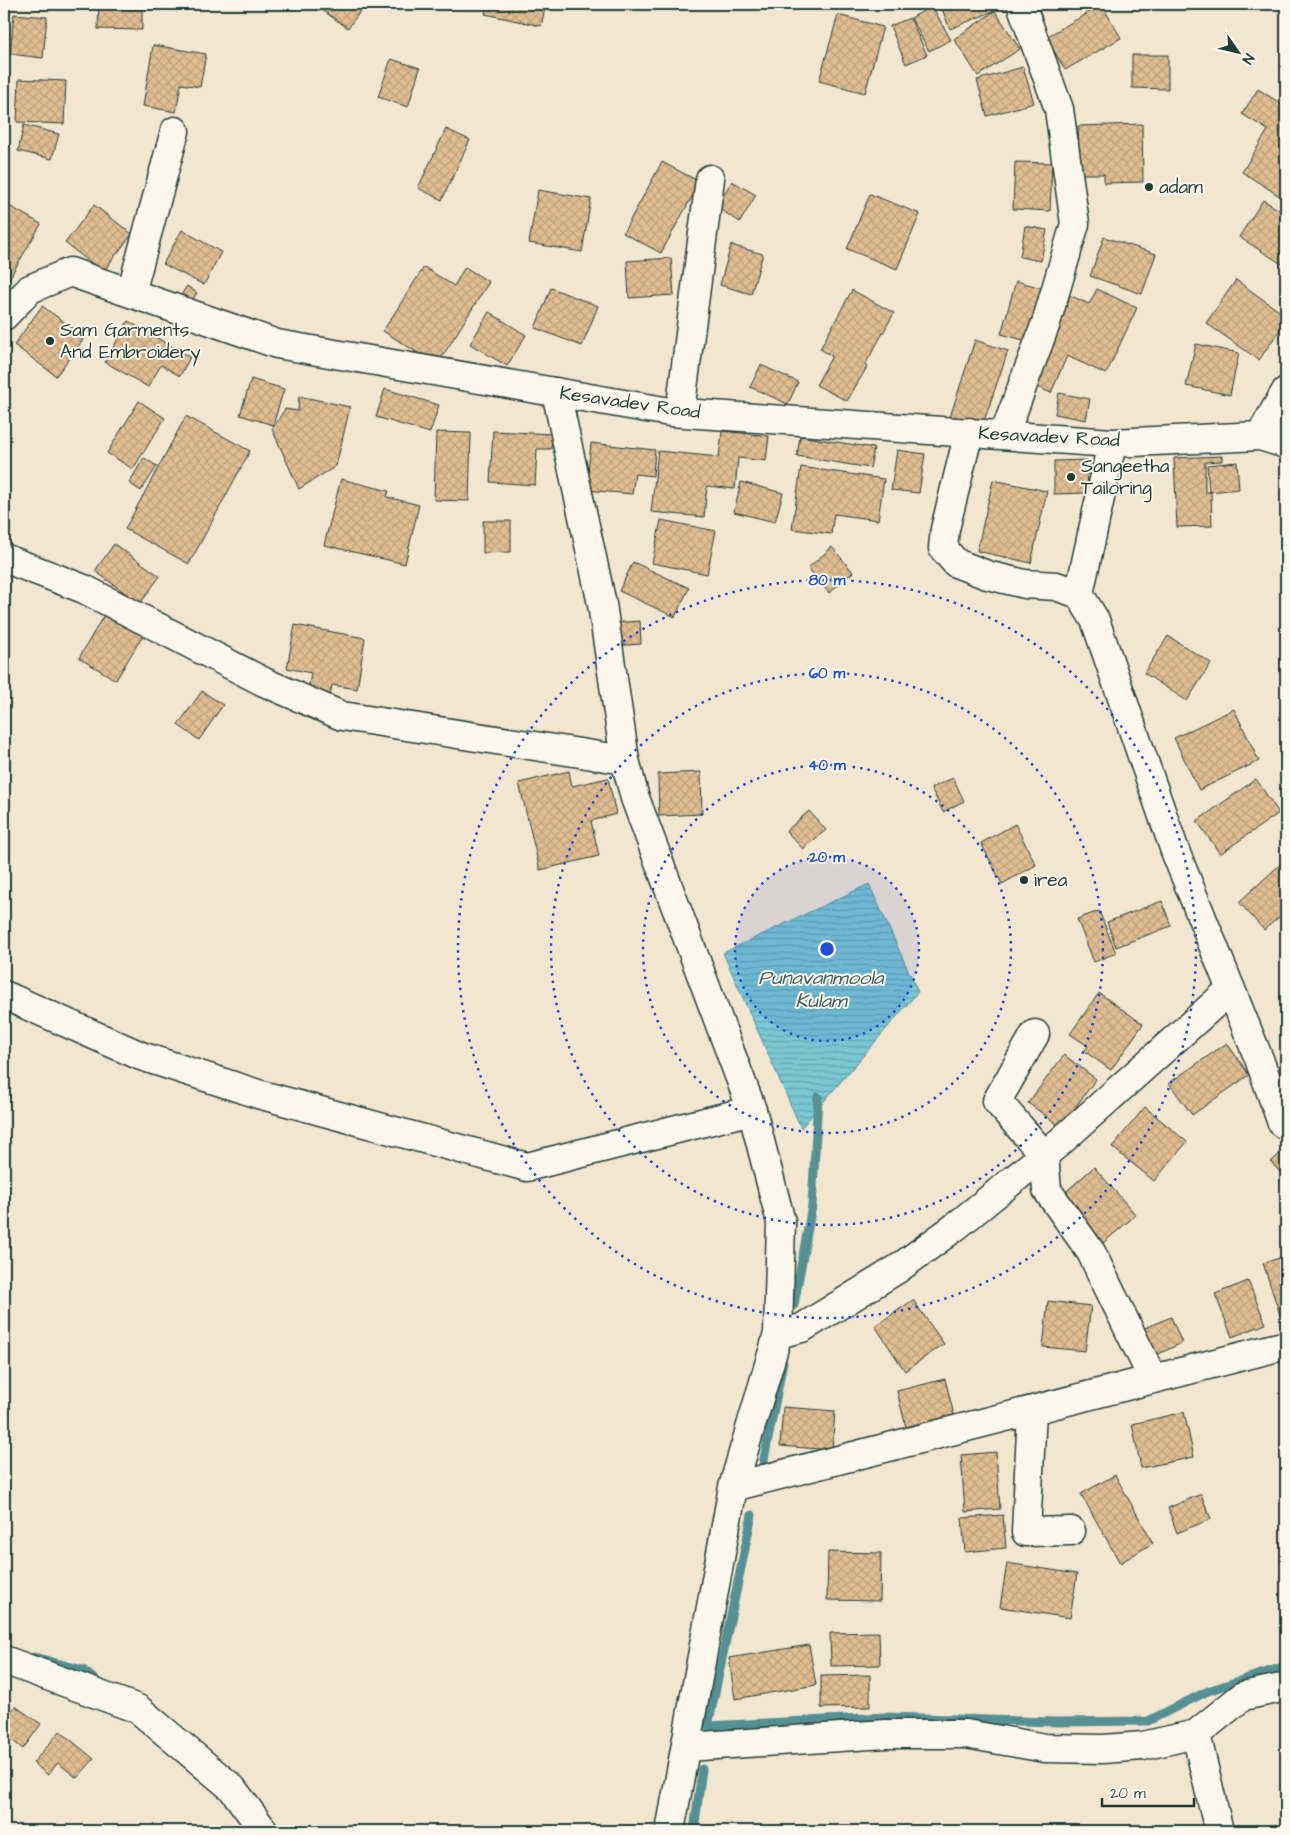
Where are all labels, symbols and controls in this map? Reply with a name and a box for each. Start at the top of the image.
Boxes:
north arrow [1212,28,1262,78]
text: N [1237,49,1259,68]
place label: adam [1159,174,1203,201]
marker: adam [1143,181,1155,193]
place label: Sam Garments And Embroidery [60,317,201,367]
marker: Sam Garments And Embroidery [44,335,56,347]
street label: Kesavadev Road [558,380,702,426]
street label: Kesavadev Road [978,420,1121,454]
place label: Sangeetha Tailoring [1081,453,1170,503]
marker: Sangeetha Tailoring [1065,471,1077,483]
text: 80 m [809,570,846,591]
text: 60 m [809,663,846,684]
text: 40 m [808,755,846,776]
text: 20 m [808,847,845,868]
place label: irea [1034,867,1068,894]
marker: irea [1018,874,1030,886]
centre of rings [818,940,836,958]
water label: Punavanmoola Kulam [758,964,884,1015]
scale bar [1102,1775,1195,1807]
text: 20 m [1110,1783,1146,1804]

